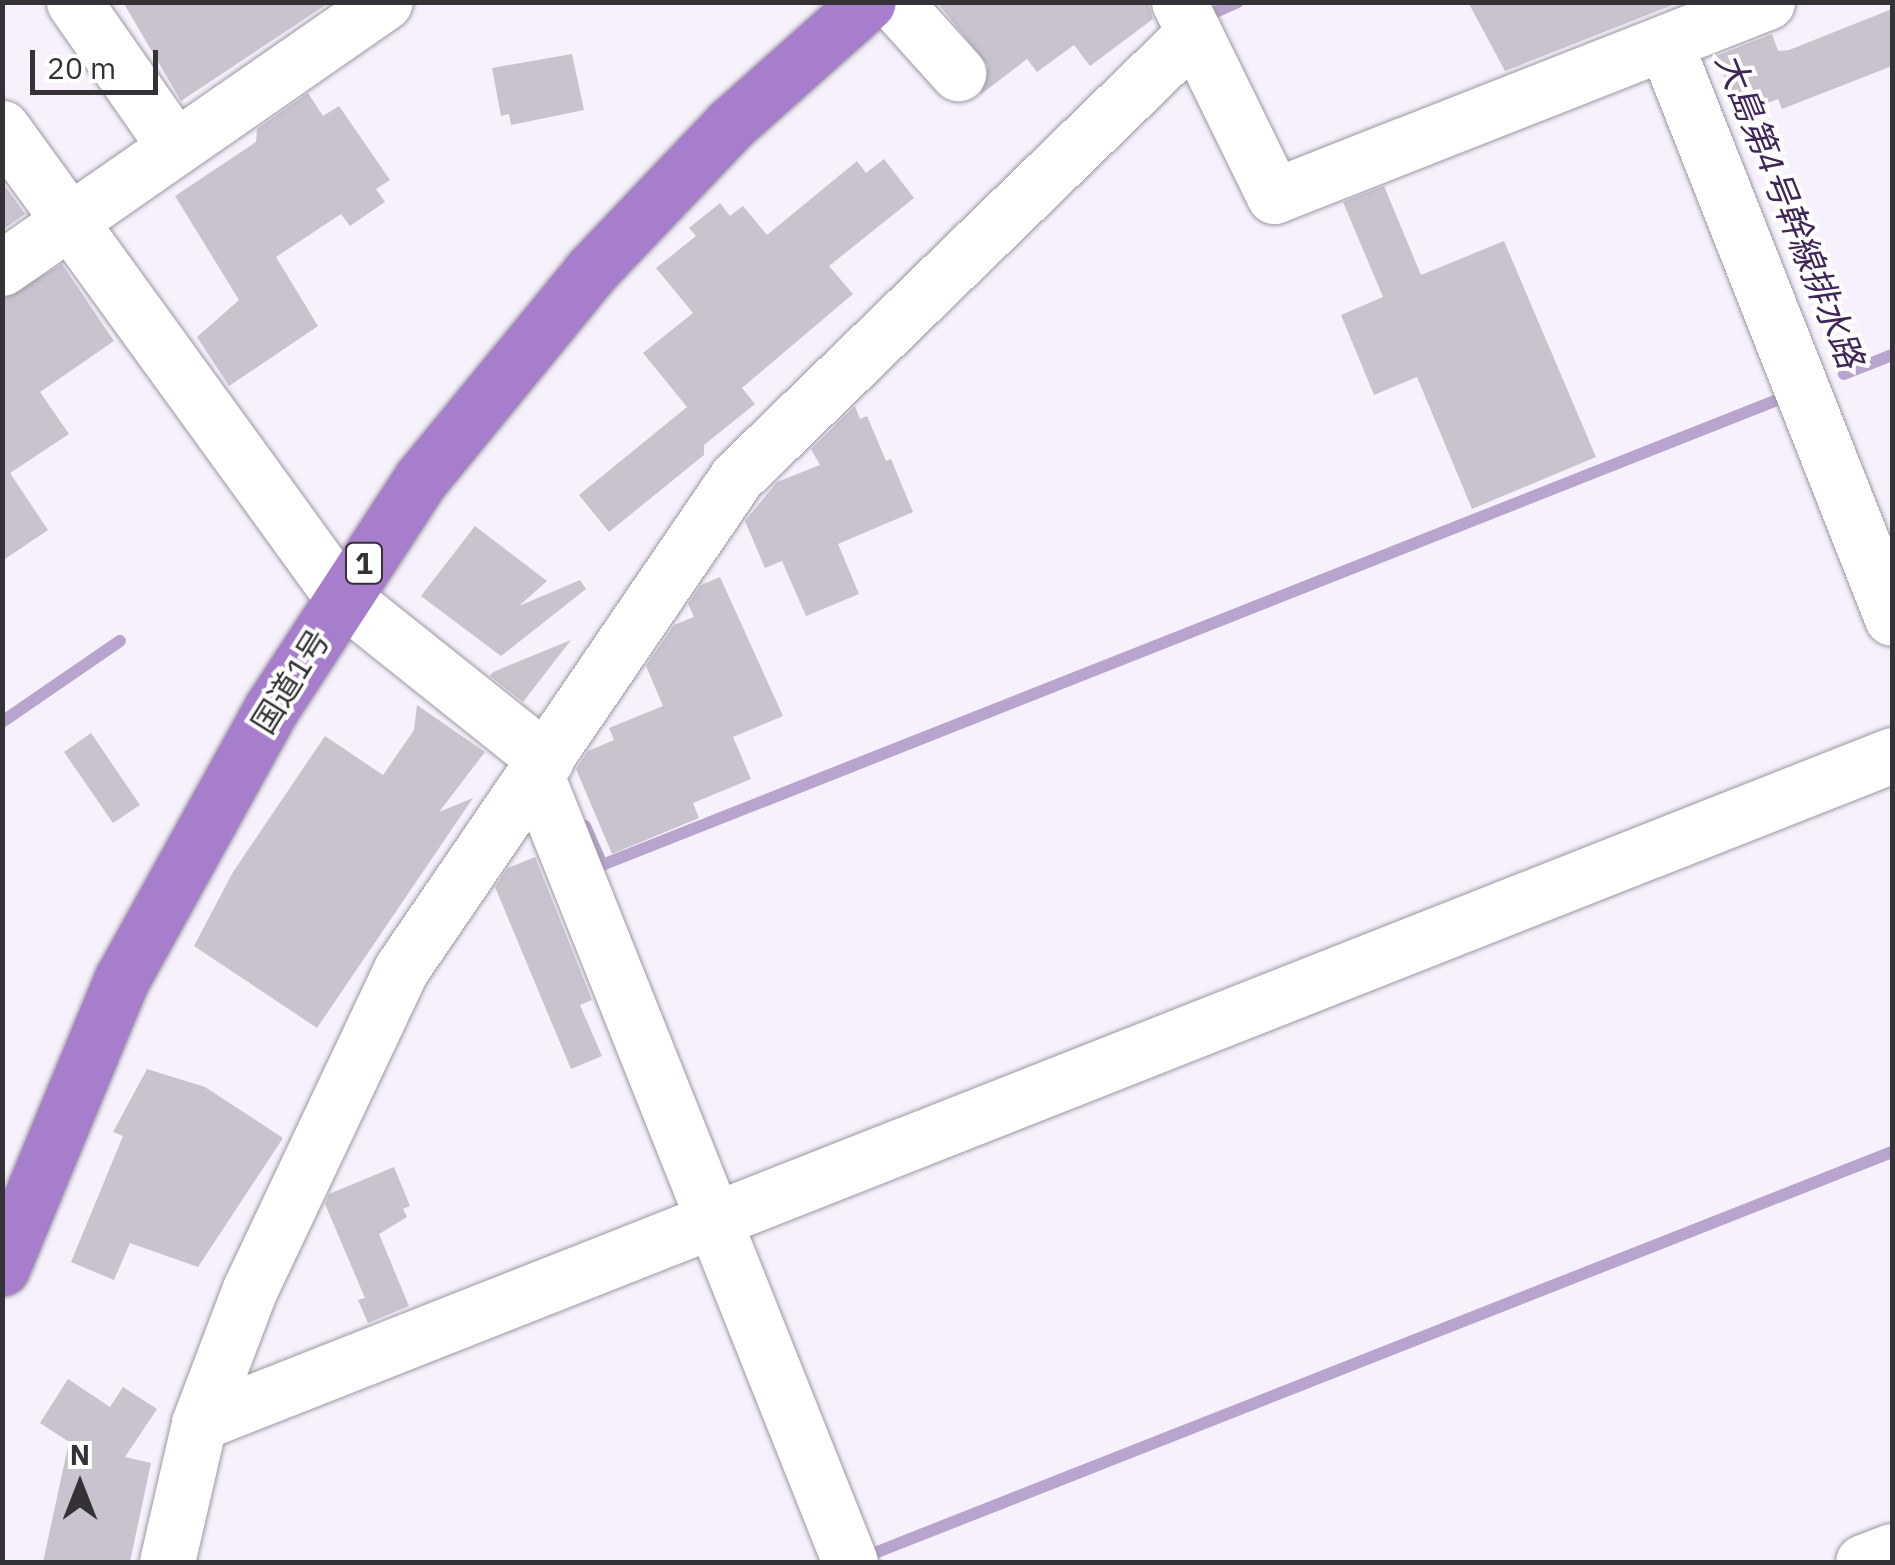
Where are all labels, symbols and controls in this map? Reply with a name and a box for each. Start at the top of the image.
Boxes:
scale bar [35,30,162,92]
water label: 大島第4号幹線排水路 [1708,46,1872,374]
text: 20 m [47,48,116,87]
road number: 1 [344,538,384,588]
street label: 国道1号 [243,622,337,740]
north arrow [30,1435,130,1535]
text: N [70,1436,90,1473]

